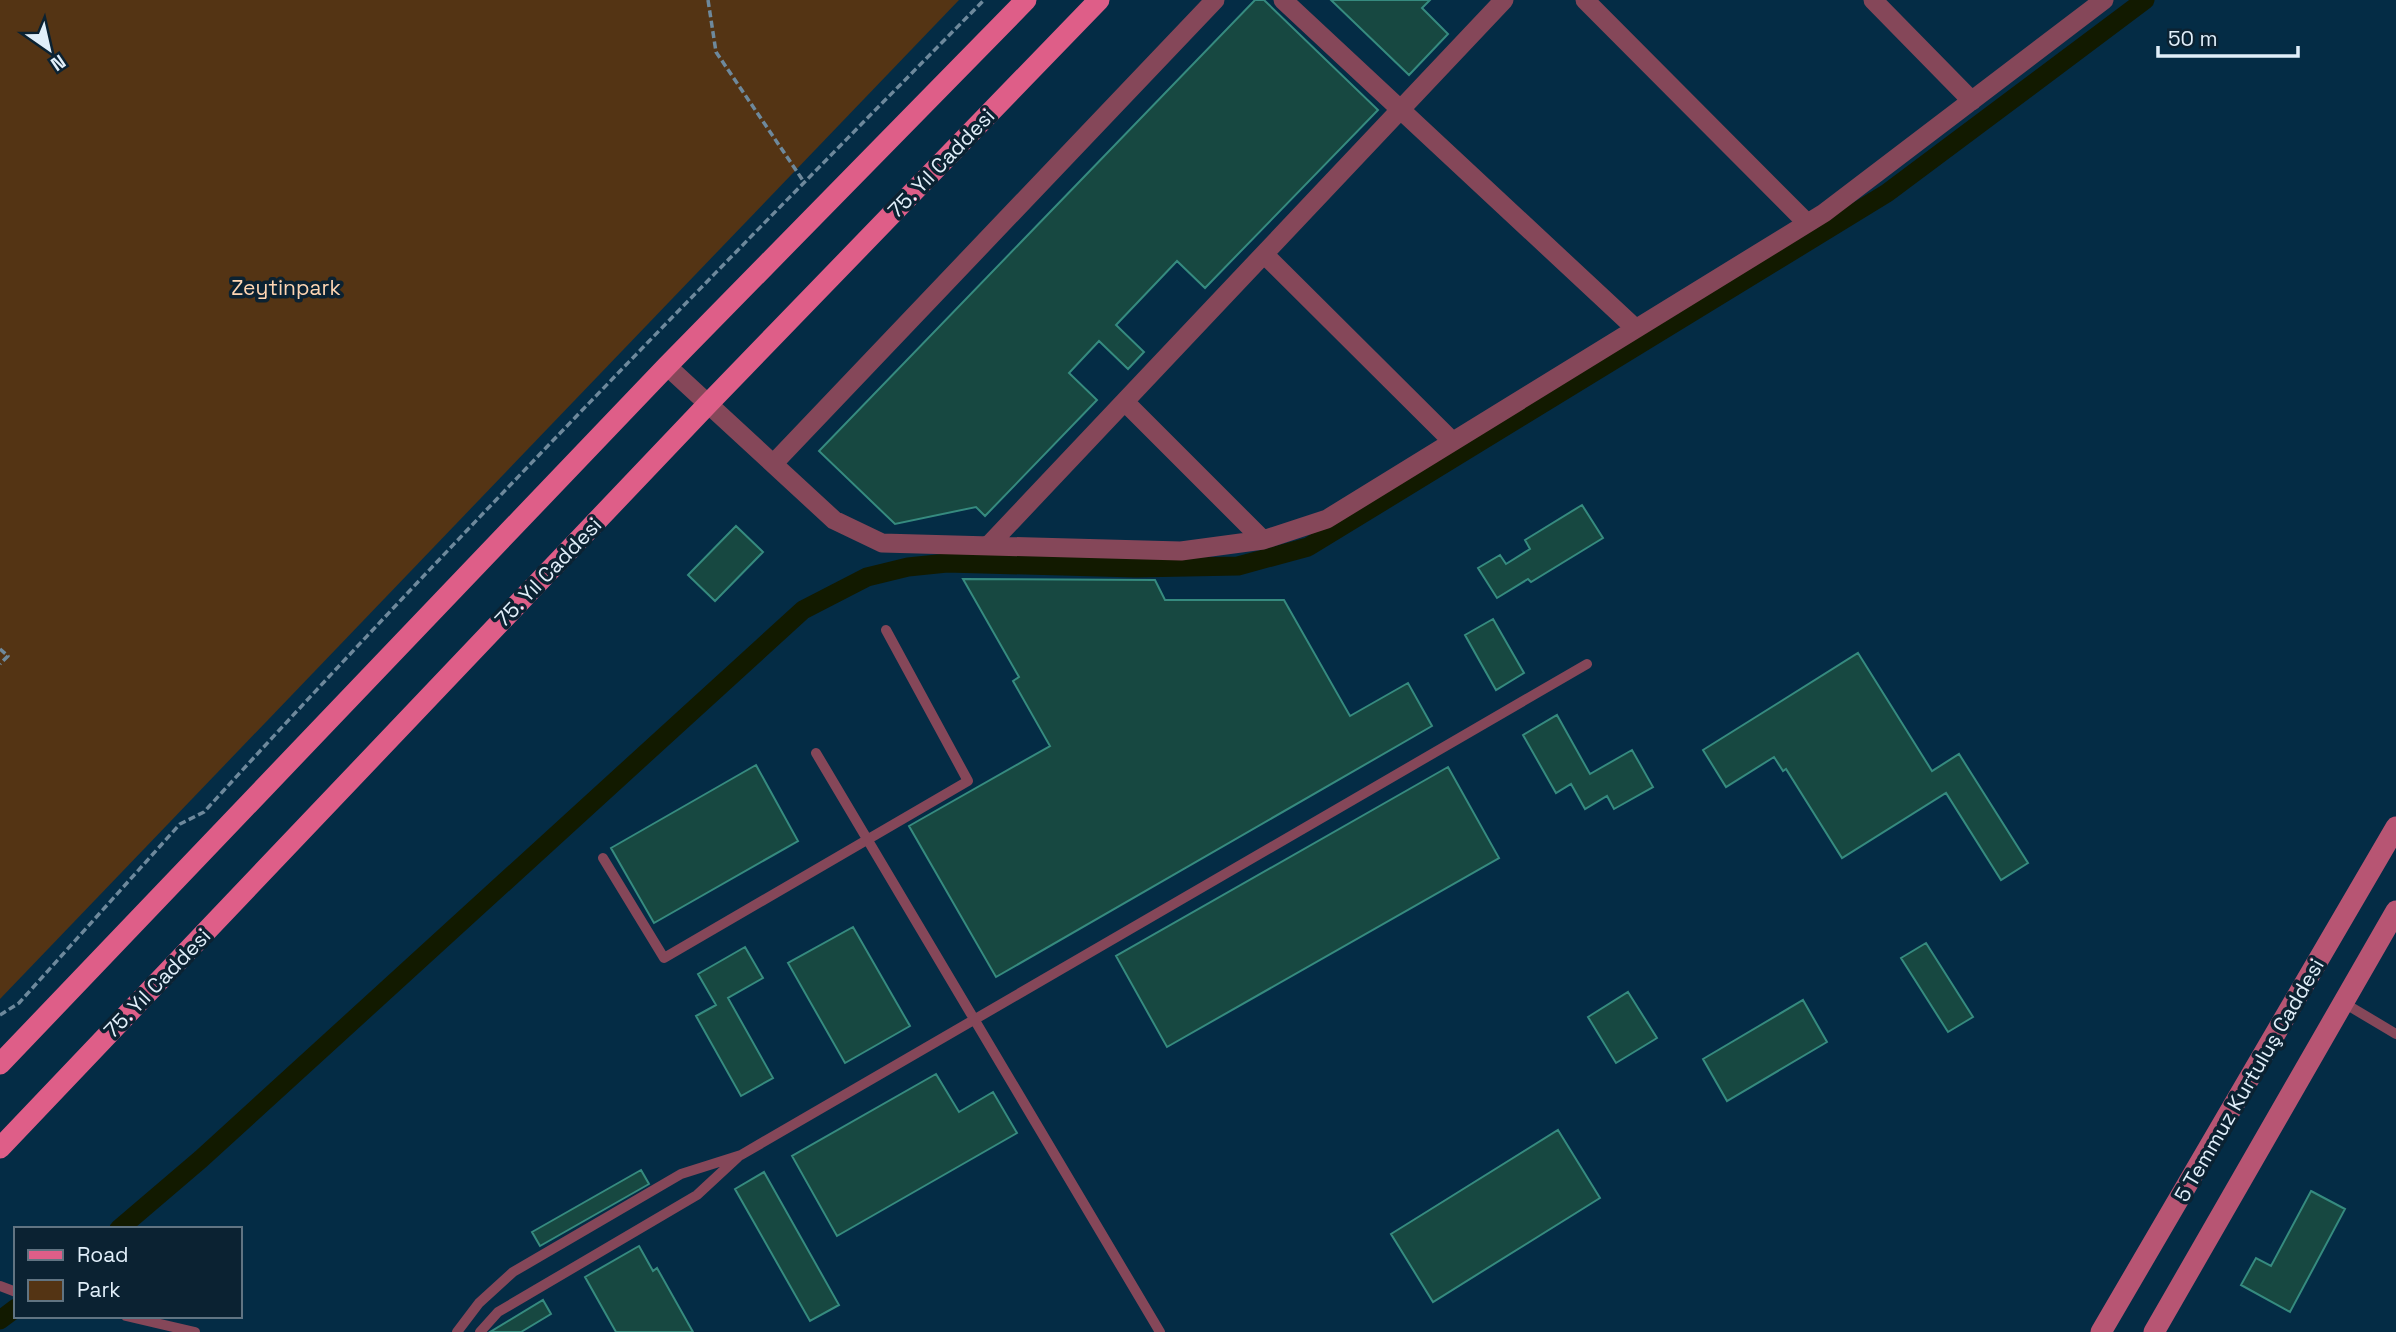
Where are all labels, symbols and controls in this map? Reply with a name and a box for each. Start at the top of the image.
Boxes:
north arrow [14,14,84,84]
scale bar [2158,14,2298,58]
text: 50 m [2168,25,2218,52]
text: N [46,49,70,77]
street label: 75. Yıl Caddesi [882,102,1000,224]
park label: Zeytinpark [231,274,341,301]
street label: 75. Yıl Caddesi [489,511,607,633]
street label: 75. Yıl Caddesi [98,922,216,1044]
street label: 5 Temmuz Kurtuluş Caddesi [2168,953,2330,1207]
legend [14,1227,242,1318]
text: Road [77,1241,129,1268]
text: Park [77,1276,121,1303]

